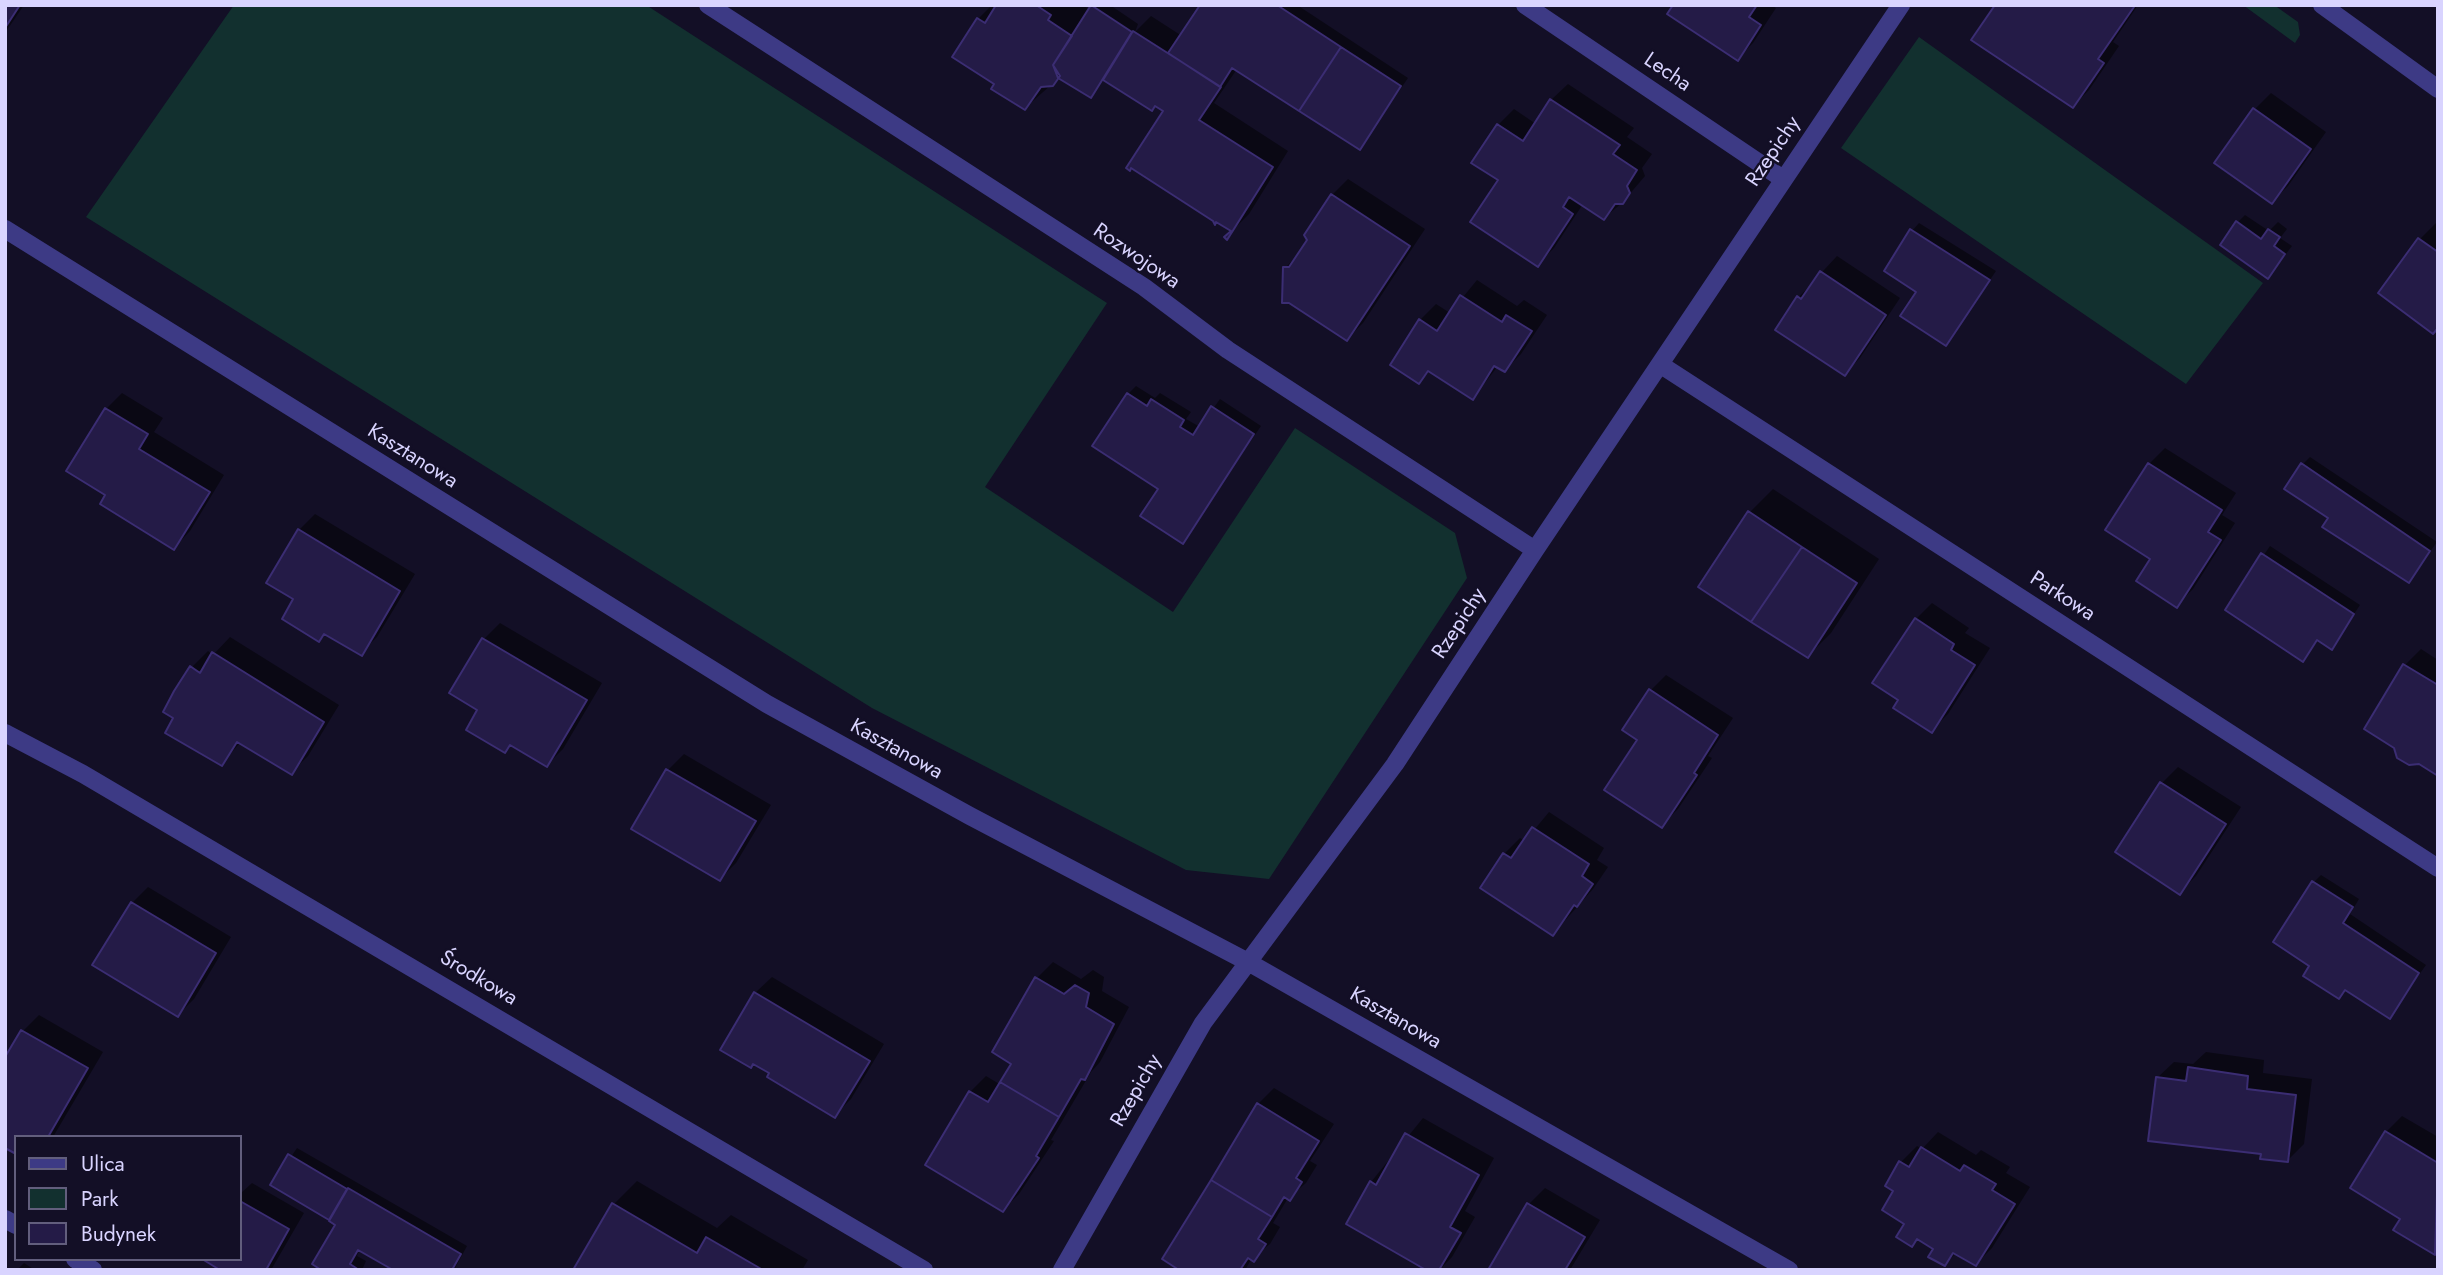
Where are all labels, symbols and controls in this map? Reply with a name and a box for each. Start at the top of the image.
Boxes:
street label: Lecha [1639,48,1695,98]
street label: Rzepichy [1741,112,1807,192]
street label: Rozwojowa [1088,219,1184,295]
street label: Kasztanowa [362,419,462,495]
street label: Parkowa [2025,567,2099,627]
street label: Rzepichy [1428,584,1492,664]
street label: Kasztanowa [845,714,947,786]
street label: Środkowa [435,946,521,1012]
street label: Kasztanowa [1345,983,1445,1055]
street label: Rzepichy [1106,1050,1168,1132]
legend [14,1135,242,1261]
text: Ulica [81,1149,125,1179]
text: Park [81,1184,118,1214]
text: Budynek [81,1219,156,1249]

